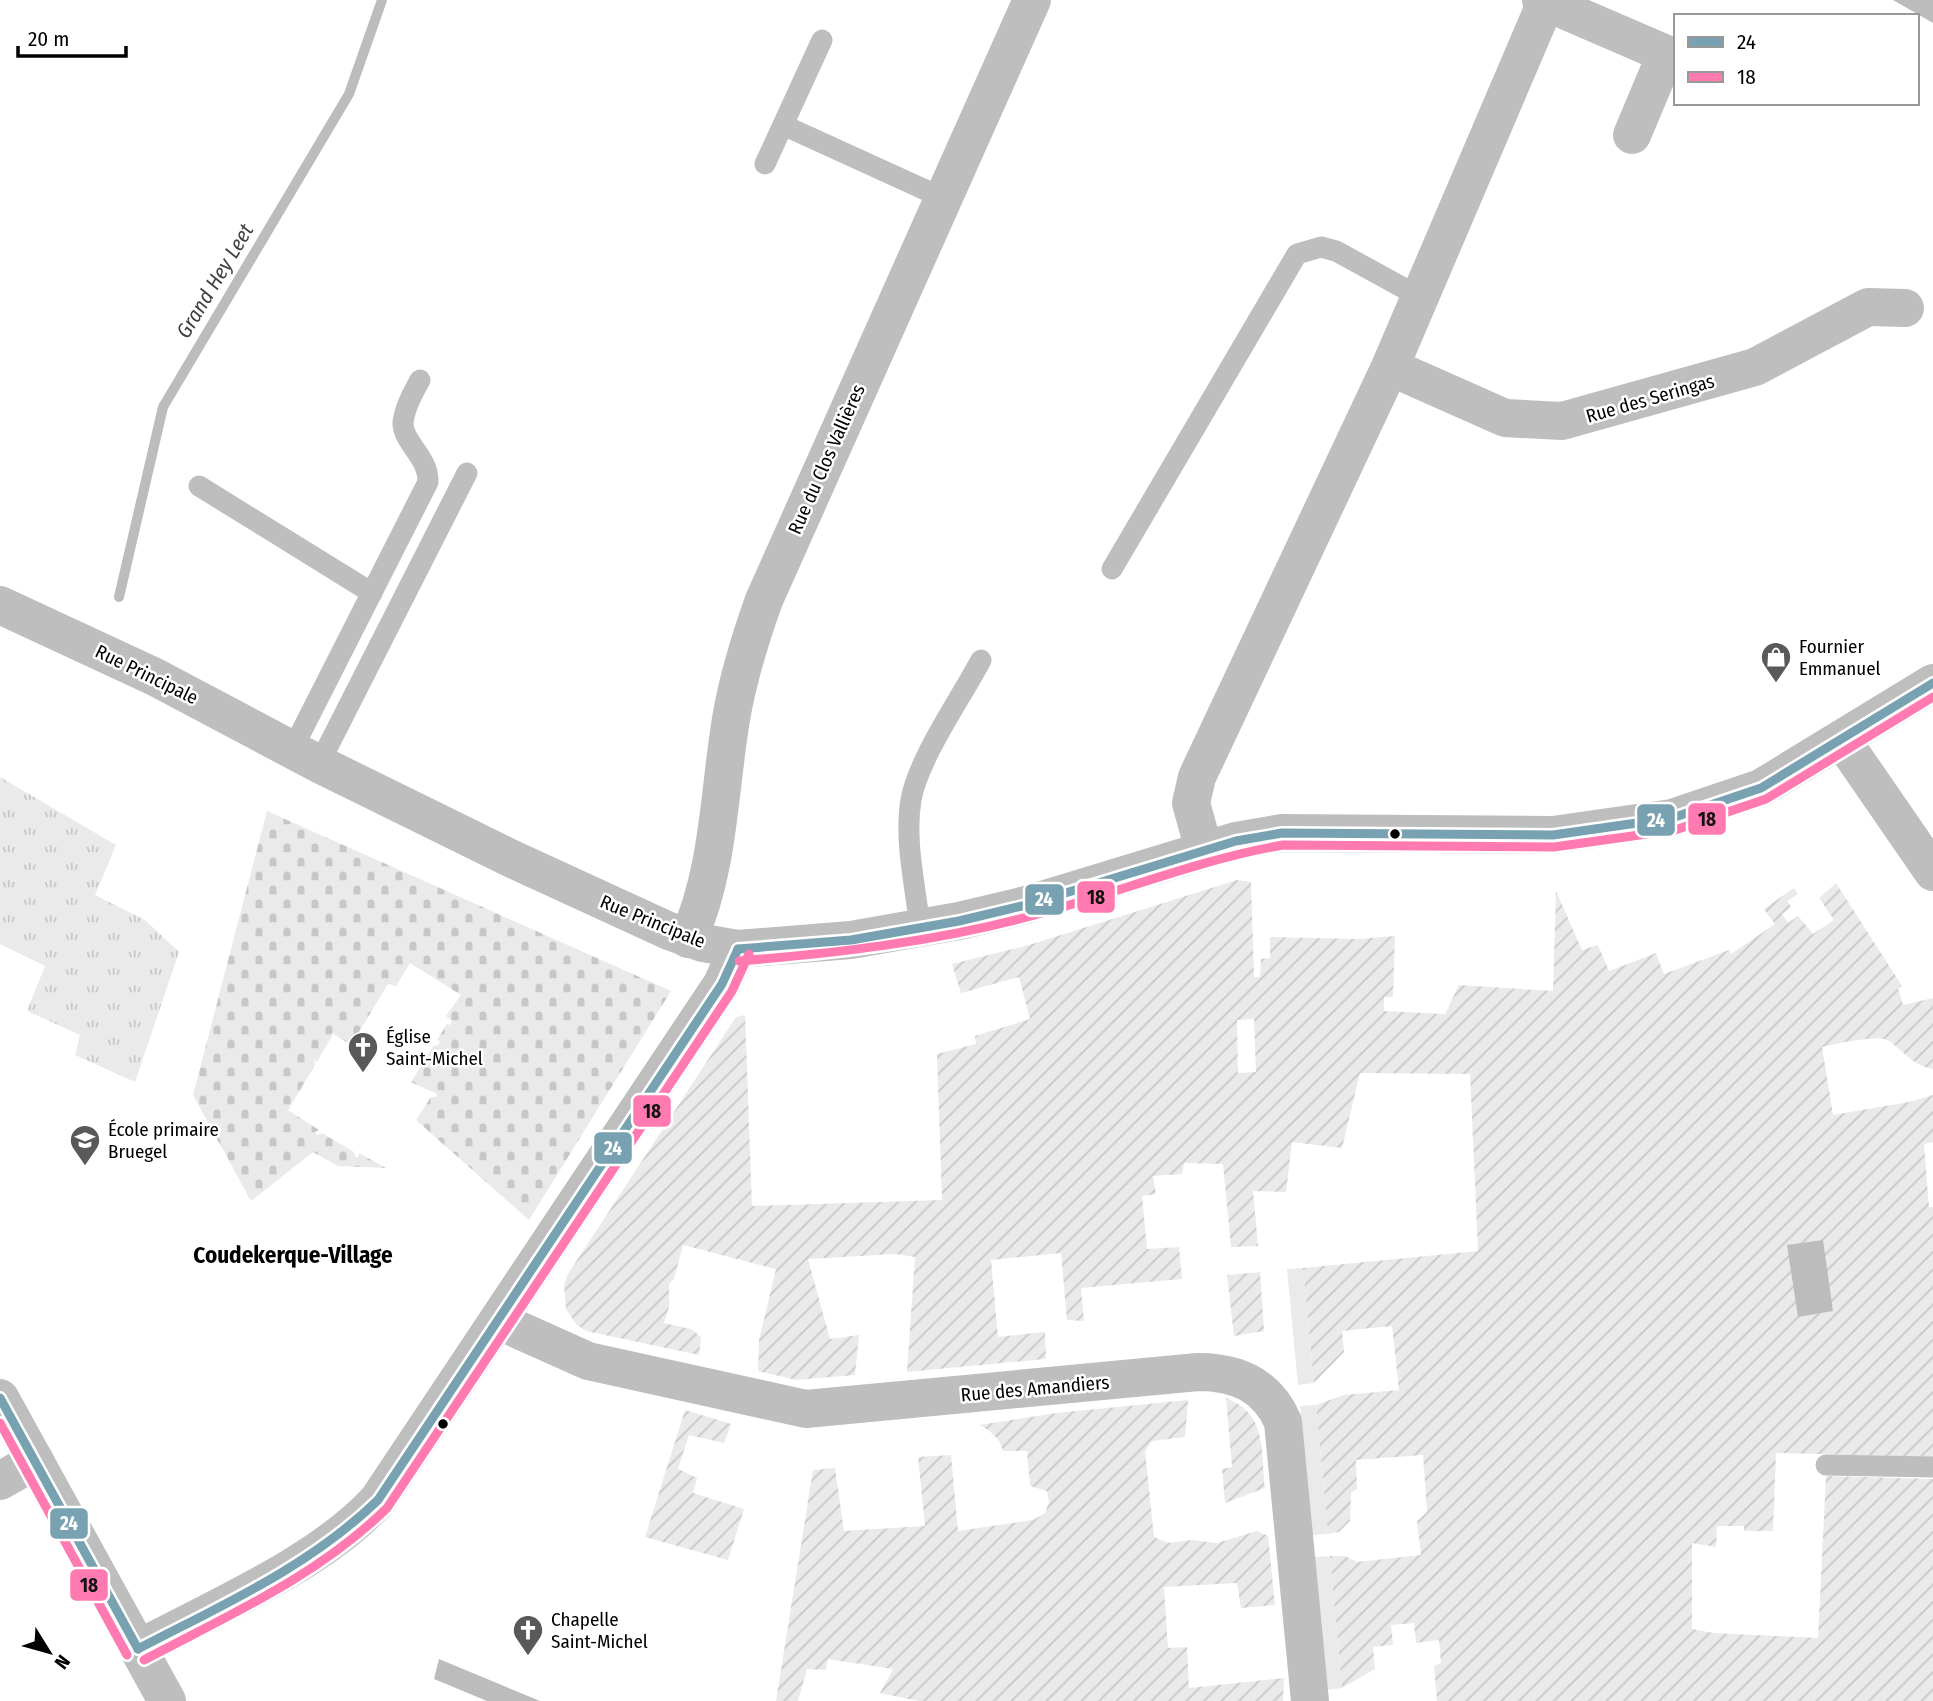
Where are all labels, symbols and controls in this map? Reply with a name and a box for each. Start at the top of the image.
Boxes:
scale bar [18,14,126,58]
legend [1674,14,1919,105]
text: 20 m [28,26,69,52]
text: 24 [1737,29,1756,55]
text: 18 [1737,64,1756,90]
water label: Grand Hey Leet [171,219,259,343]
street label: Rue des Seringas [1583,369,1717,428]
street label: Rue du Clos Vallières [783,381,870,538]
place label: Fournier Emmanuel [1799,635,1881,680]
street label: Rue Principale [92,640,202,709]
shop icon: Fournier Emmanuel [1759,640,1793,684]
line badge: 18 [1687,802,1727,836]
line badge: 24 [1636,803,1676,837]
text: 18 [1698,808,1716,831]
text: 24 [1646,809,1665,832]
unlabelled marker [1388,827,1402,841]
line badge: 18 [1076,880,1116,914]
line badge: 24 [1024,883,1065,916]
text: 18 [1087,886,1105,909]
text: 24 [1034,888,1053,911]
street label: Rue Principale [597,890,709,953]
place label: Église Saint-Michel [386,1025,483,1070]
church icon: Église Saint-Michel [346,1030,380,1074]
line badge: 18 [632,1094,672,1128]
text: 18 [643,1100,661,1123]
place label: École primaire Bruegel [108,1118,219,1163]
school or university icon: École primaire Bruegel [68,1123,102,1167]
line badge: 24 [593,1131,633,1165]
text: 24 [603,1137,622,1160]
district label: Coudekerque-Village [193,1241,393,1269]
street label: Rue des Amandiers [960,1371,1110,1406]
unlabelled marker [436,1417,450,1431]
line badge: 24 [49,1507,89,1540]
text: 24 [59,1512,78,1535]
line badge: 18 [69,1568,109,1602]
text: 18 [80,1574,98,1597]
place label: Chapelle Saint-Michel [551,1608,648,1653]
church icon: Chapelle Saint-Michel [511,1613,545,1657]
north arrow [14,1617,84,1687]
text: N [50,1650,75,1673]

